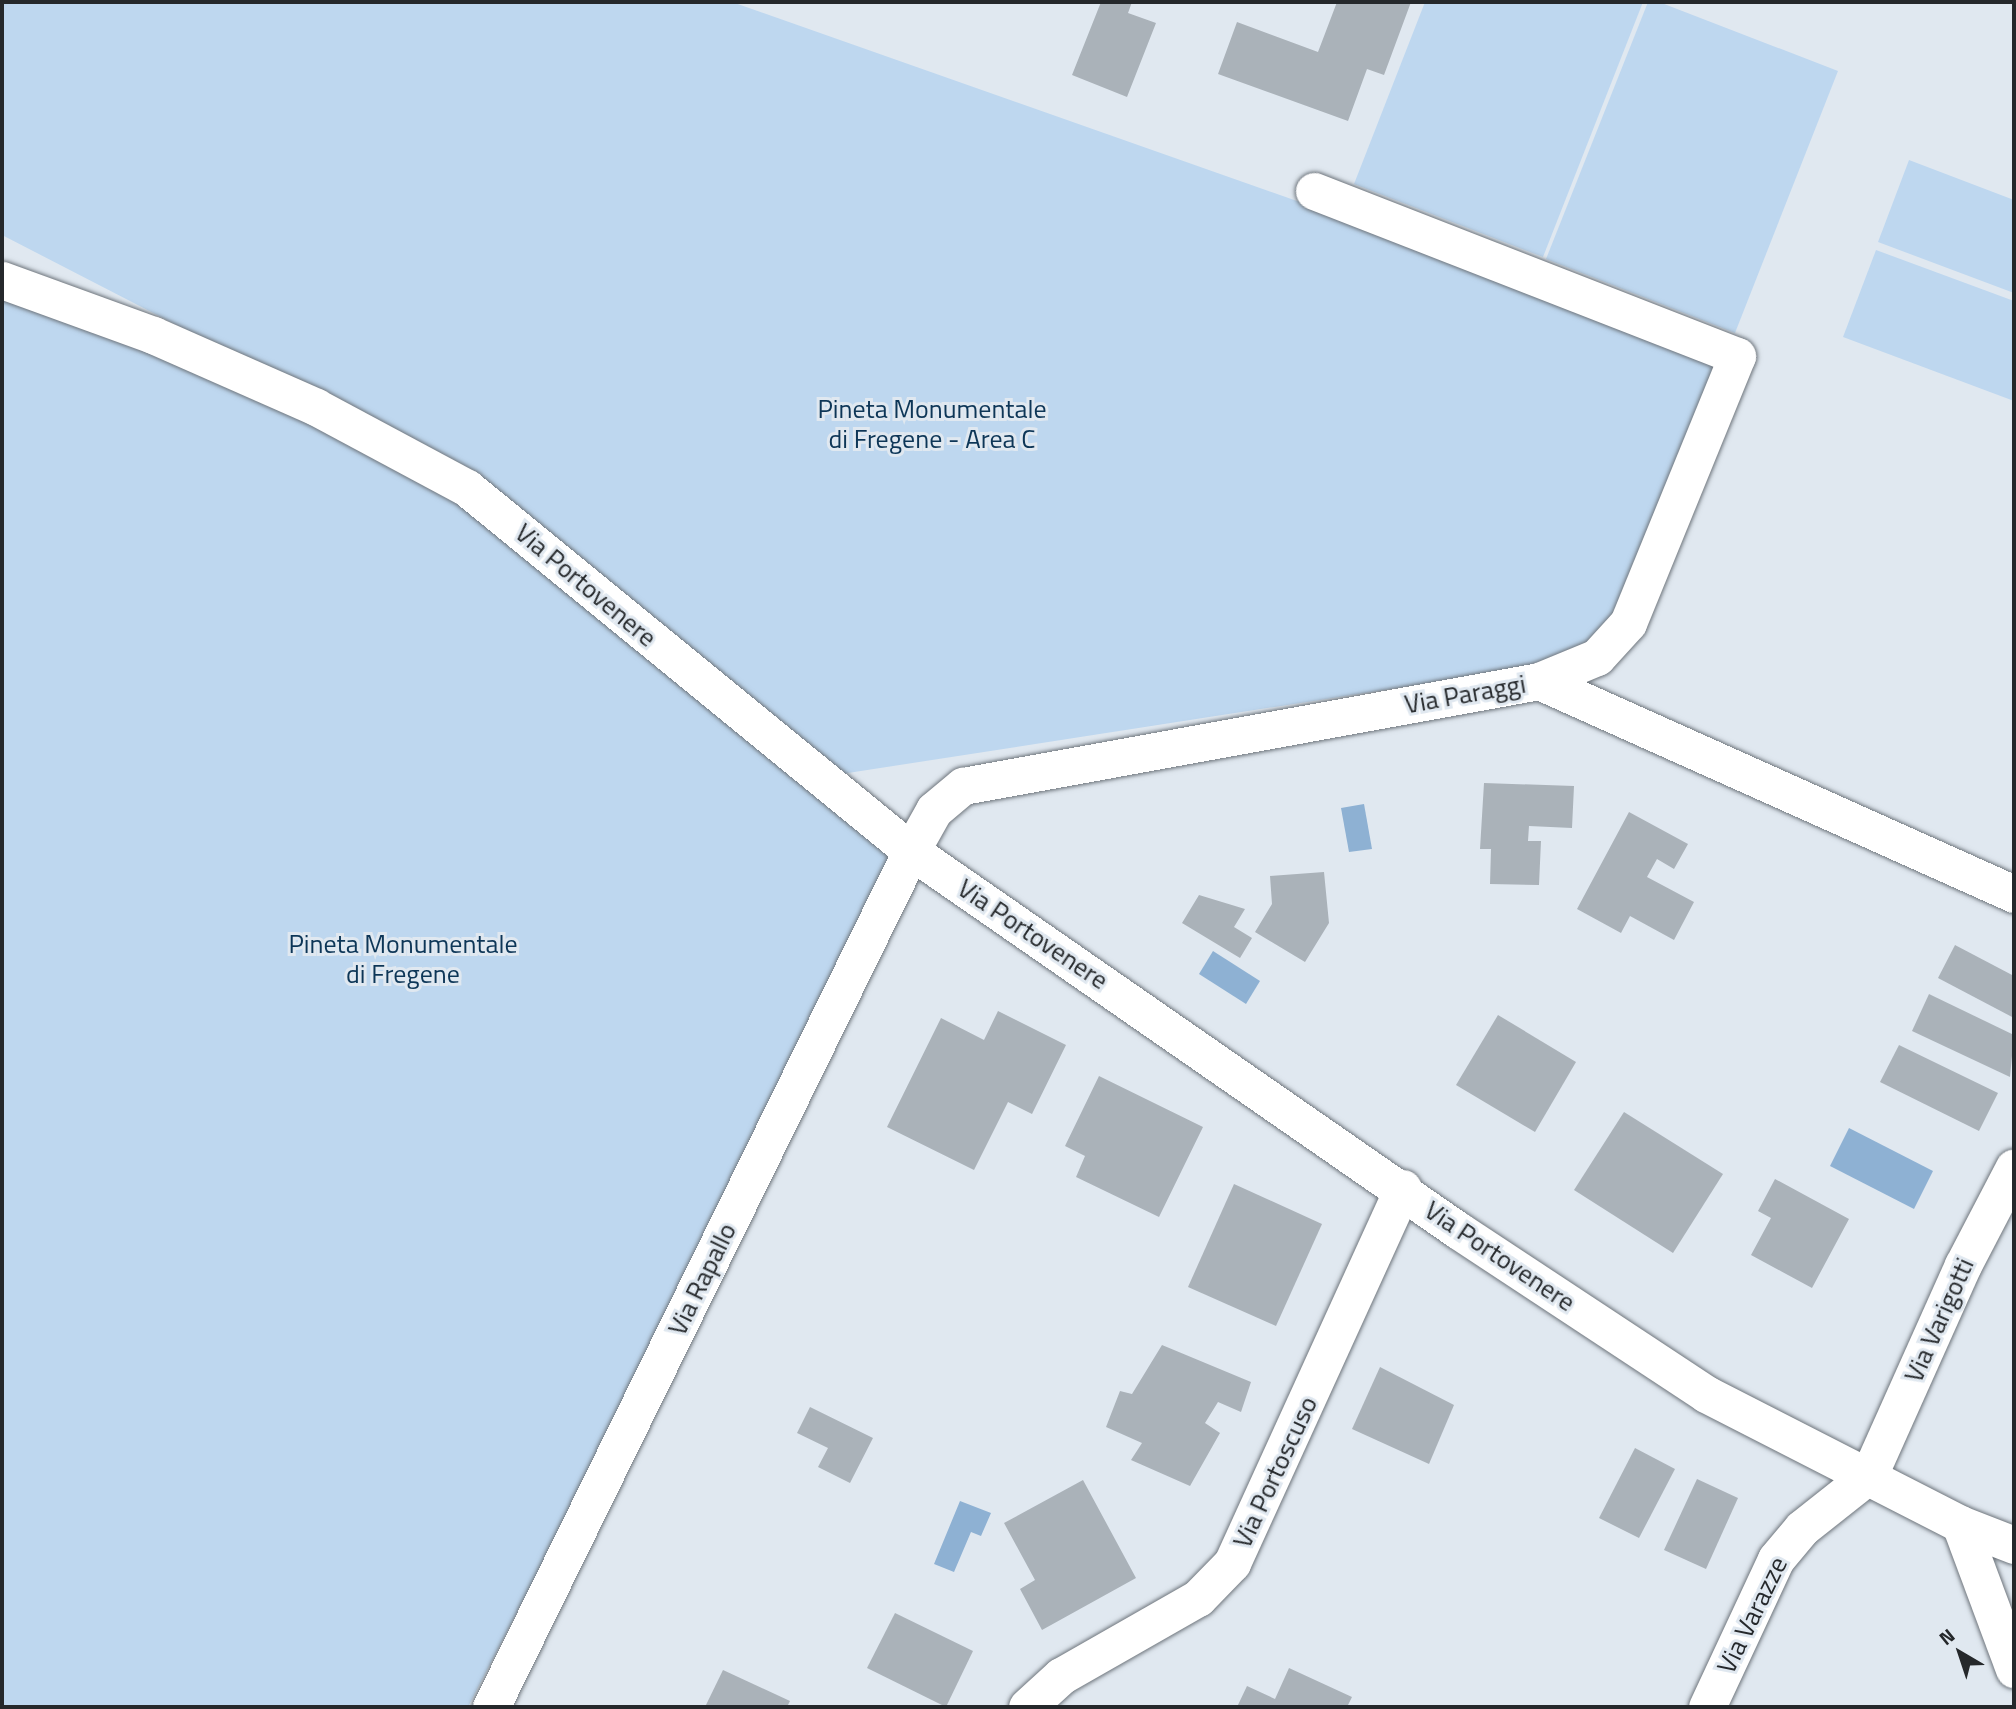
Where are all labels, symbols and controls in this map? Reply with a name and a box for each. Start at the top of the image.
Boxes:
park label: Pineta Monumentale di Fregene - Area C [817,393,1047,454]
street label: Via Portovenere [509,517,663,653]
street label: Via Paraggi [1402,668,1528,720]
street label: Via Portovenere [952,872,1114,996]
park label: Pineta Monumentale di Fregene [288,928,518,990]
street label: Via Portovenere [1419,1194,1581,1318]
street label: Via Rapallo [661,1218,743,1340]
street label: Via Varigotti [1898,1253,1980,1387]
street label: Via Portoscuso [1226,1391,1324,1553]
street label: Via Varazze [1710,1552,1794,1678]
north arrow [1925,1618,1995,1688]
text: N [1932,1621,1961,1652]

